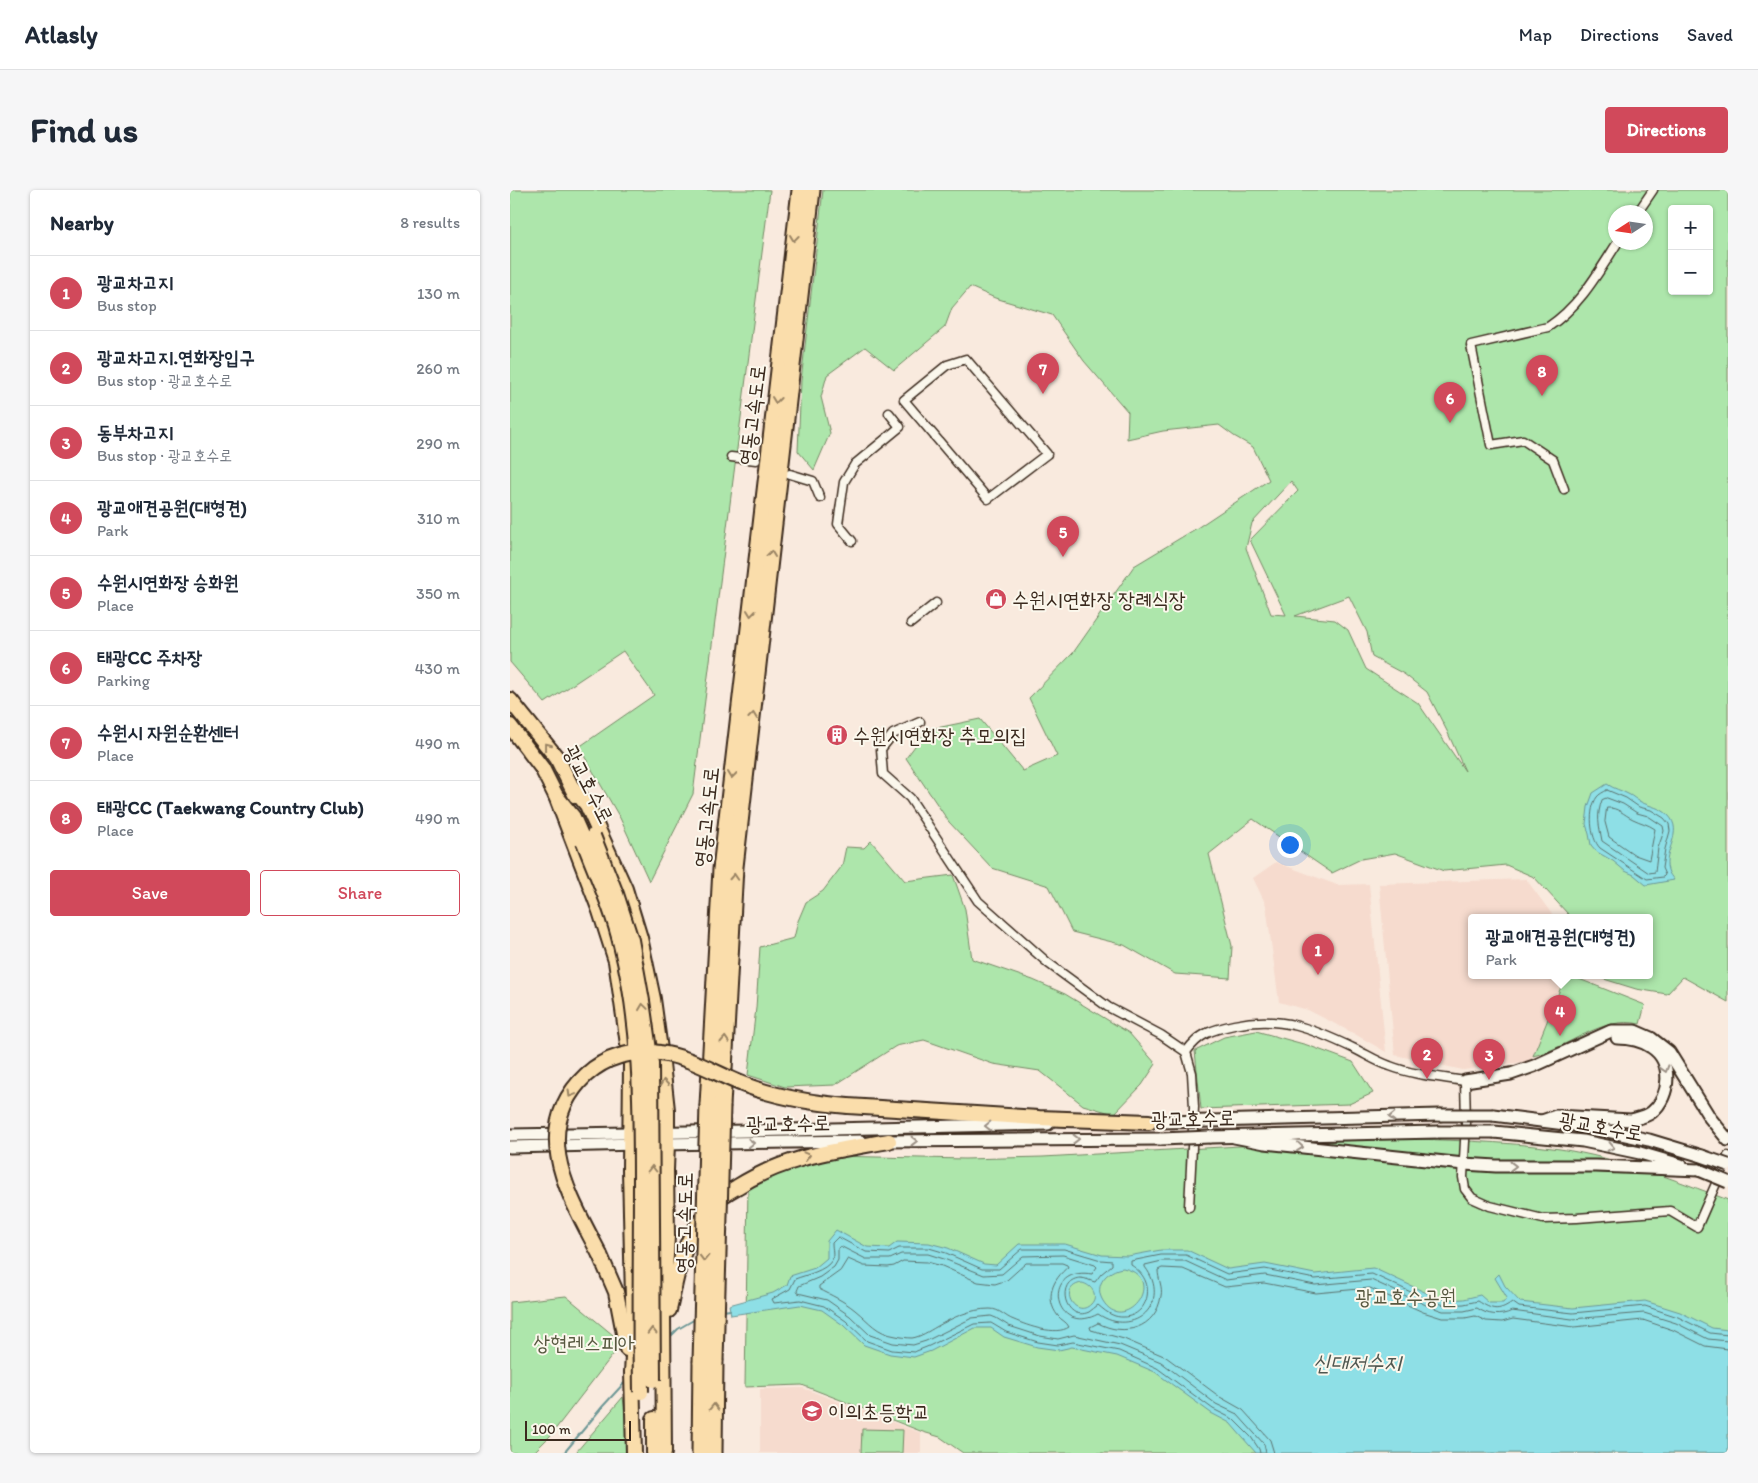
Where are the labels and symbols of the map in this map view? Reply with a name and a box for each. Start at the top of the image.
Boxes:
north arrow [1608,205,1653,250]
one-way arrow [790,234,800,243]
pin: 7 [1027,353,1059,394]
pin: 8 [1526,355,1558,396]
street label: 영동고속도로 [733,363,771,467]
pin: 6 [1434,382,1466,423]
one-way arrow [771,396,782,404]
pin: 5 [1047,516,1079,557]
one-way arrow [765,550,776,558]
shop icon: 수원시연화장 장례식장 [984,587,1008,611]
place label: 수원시연화장 장례식장 [1012,587,1186,612]
one-way arrow [746,610,757,618]
one-way arrow [747,712,757,720]
building icon: 수원시연화장 추모의집 [825,723,849,747]
place label: 수원시연화장 추모의집 [853,723,1027,748]
street label: 광교호수로 [559,741,619,827]
one-way arrow [545,743,553,752]
street label: 영동고속도로 [688,765,724,869]
one-way arrow [727,771,738,779]
your location [1277,832,1303,858]
one-way arrow [728,873,739,881]
pin: 1 [1302,934,1334,975]
pin: 4 [1544,995,1576,1036]
one-way arrow [638,1003,649,1011]
one-way arrow [720,1035,731,1043]
pin: 2 [1411,1038,1443,1079]
pin: 3 [1473,1039,1505,1080]
one-way arrow [1659,1064,1669,1072]
one-way arrow [659,1079,670,1087]
one-way arrow [567,1089,577,1098]
street label: 광교호수로 [1151,1105,1235,1131]
street label: 광교호수로 [1557,1106,1645,1146]
street label: 광교호수로 [746,1110,830,1136]
one-way arrow [1387,1112,1395,1122]
one-way arrow [984,1120,992,1131]
one-way arrow [1072,1134,1080,1145]
one-way arrow [910,1136,918,1146]
one-way arrow [747,1138,755,1149]
one-way arrow [1296,1141,1304,1152]
one-way arrow [1607,1141,1616,1151]
one-way arrow [803,1152,811,1162]
one-way arrow [1509,1161,1517,1171]
one-way arrow [647,1165,657,1172]
street label: 영동고속도로 [671,1172,697,1274]
one-way arrow [699,1255,709,1263]
park label: 광교호수공원 [1355,1284,1457,1309]
one-way arrow [647,1327,657,1335]
park label: 상현레스피아 [533,1330,635,1355]
water label: 신대저수지 [1313,1349,1404,1376]
school or university icon: 이의초등학교 [800,1399,824,1423]
place label: 이의초등학교 [828,1399,929,1424]
one-way arrow [709,1403,720,1411]
scale bar [525,1418,631,1441]

